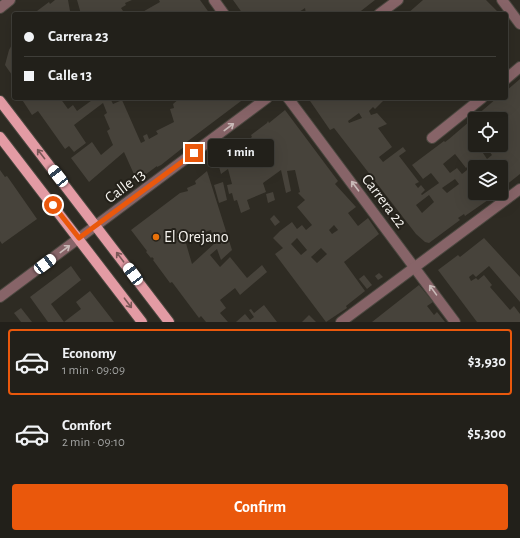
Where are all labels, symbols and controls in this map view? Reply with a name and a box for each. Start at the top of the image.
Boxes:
text: Carrera 23 [48,29,108,44]
text: Calle 13 [48,68,92,83]
map controls [468,112,508,200]
button: locate [468,112,508,152]
one-way arrow [223,123,234,131]
callout: 1 min [208,139,274,167]
route end [185,144,203,162]
text: 1 min [227,146,255,159]
one-way arrow [37,149,45,160]
button: layers [468,160,508,200]
car [46,163,70,189]
street label: Calle 13 [102,166,148,206]
street label: Carrera 22 [359,171,409,231]
one-way arrow [351,181,359,192]
route start [44,196,62,214]
place label: El Orejano [164,229,229,246]
marker: El Orejano [151,232,161,242]
one-way arrow [59,245,70,253]
car [32,252,58,276]
one-way arrow [116,252,124,263]
car [121,261,145,287]
one-way arrow [428,285,437,296]
one-way arrow [124,298,132,309]
icon: car [14,344,50,380]
text: Economy [62,346,116,361]
text: $3,930 [468,354,506,369]
text: 1 min · 09:09 [62,364,125,377]
icon: car [14,416,50,452]
text: Comfort [62,418,111,433]
text: $5,300 [467,426,506,441]
text: 2 min · 09:10 [62,436,125,449]
button: Confirm [12,484,508,530]

